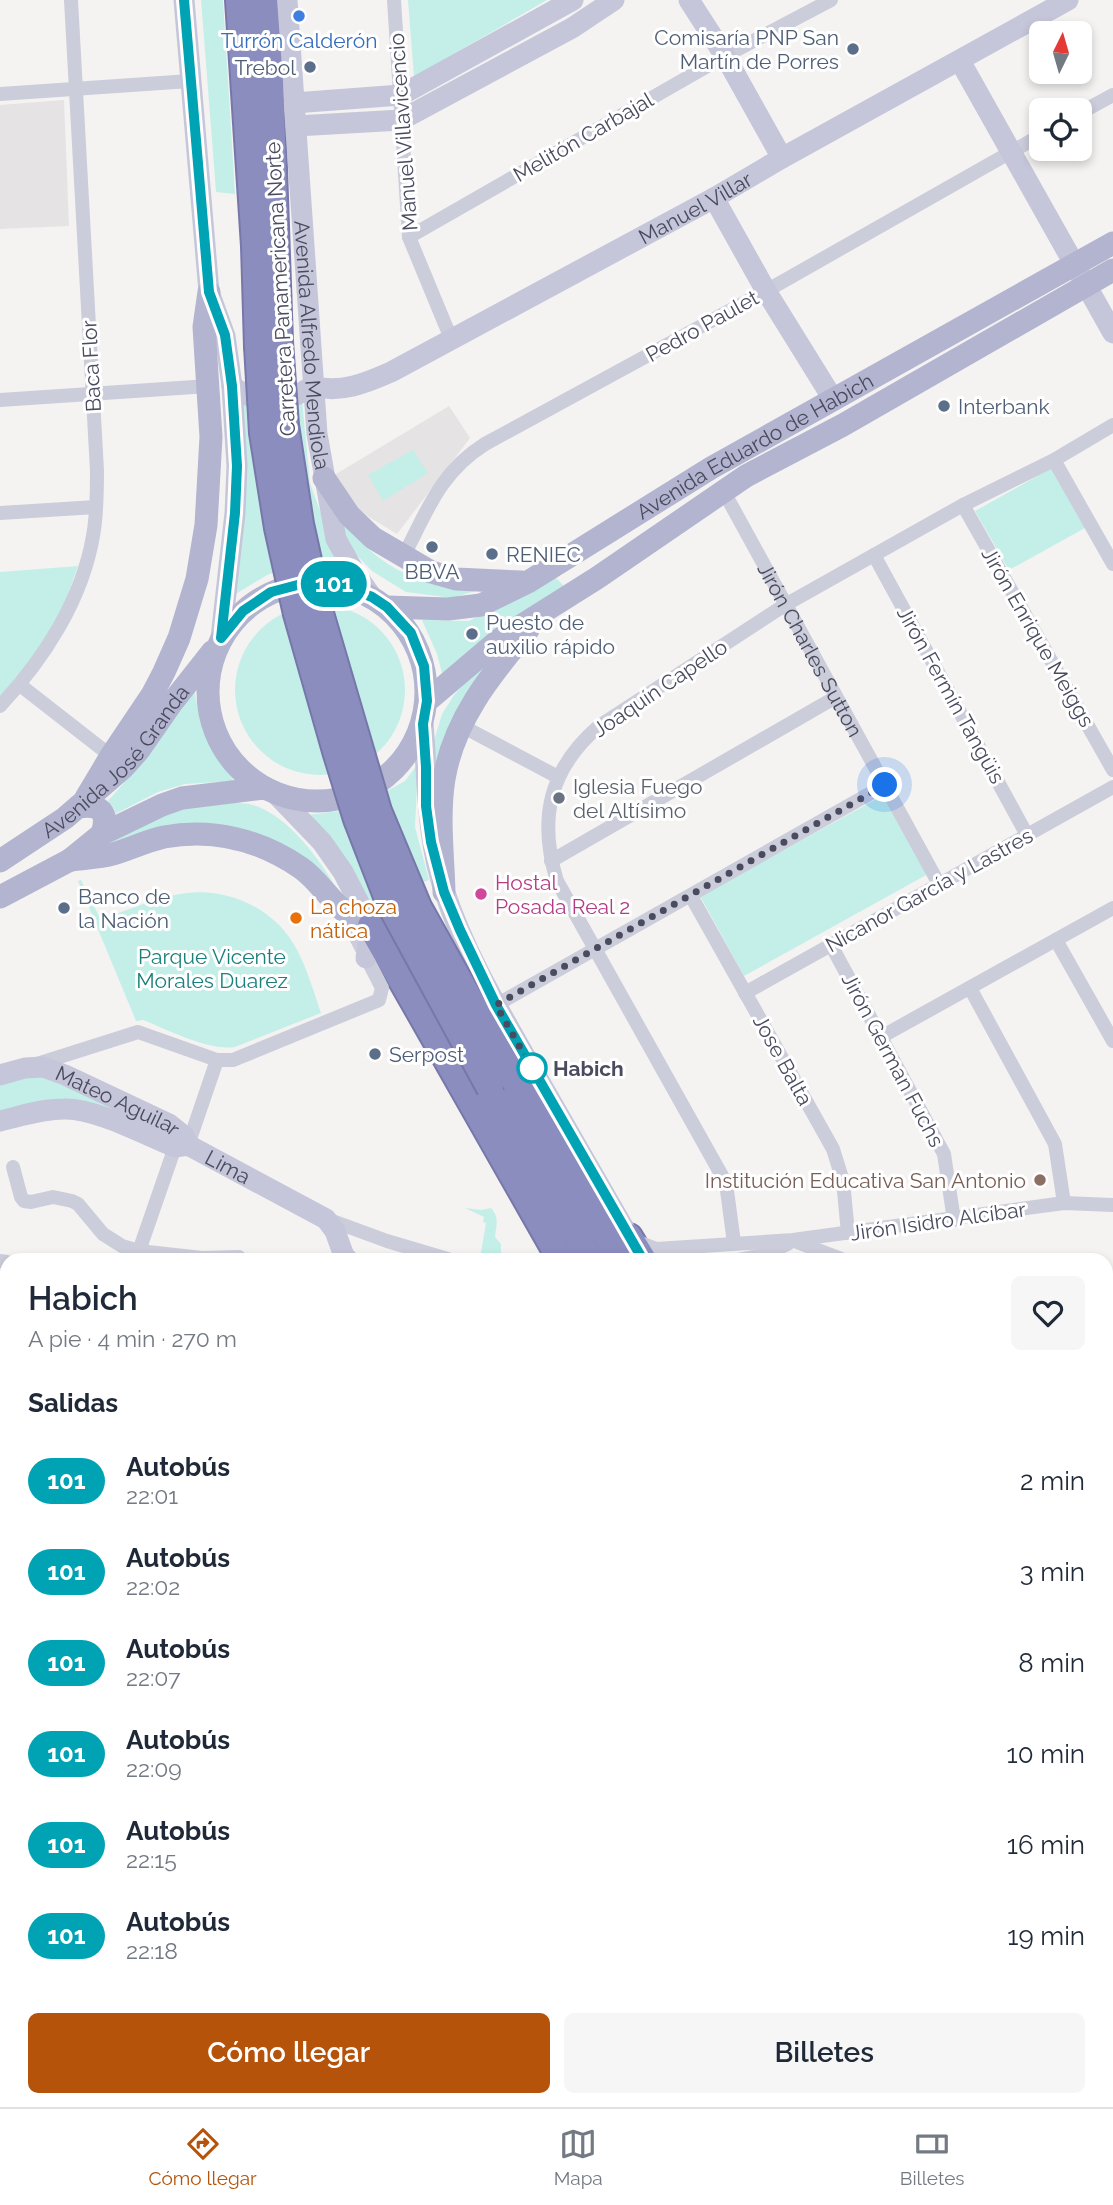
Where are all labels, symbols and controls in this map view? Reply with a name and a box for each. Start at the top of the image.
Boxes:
marker: Turrón Calderón [291,8,307,24]
north arrow [1029,21,1092,84]
map controls [1029,21,1092,161]
place label: Comisaría PNP San Martín de Porres [654,25,839,74]
place label: Turrón Calderón [221,28,377,53]
street label: Manuel Villavicencio [384,32,422,232]
marker: Comisaría PNP San Martín de Porres [845,41,861,57]
place label: Trebol [235,55,296,80]
marker: Trebol [302,59,318,75]
street label: Melitón Carbajal [509,87,658,187]
button: locate [1029,98,1092,161]
street label: Carretera Panamericana Norte [260,141,300,437]
street label: Manuel Villar [634,166,757,249]
street label: Avenida Alfredo Mendiola [290,220,336,472]
street label: Pedro Paulet [641,285,763,367]
street label: Baca Flor [76,319,106,412]
street label: Avenida Eduardo de Habich [631,367,877,524]
place label: Interbank [958,394,1050,419]
marker: Interbank [936,398,952,414]
marker: BBVA [424,539,440,555]
place label: RENIEC [506,542,581,567]
street label: Jirón Enrique Meiggs [976,543,1100,731]
marker: RENIEC [484,546,500,562]
street label: Jirón Charles Sutton [753,558,868,741]
place label: BBVA [405,559,459,584]
line badge: 101 [294,561,374,607]
text: 101 [315,569,353,598]
street label: Jirón Fermín Tangüis [892,602,1010,788]
place label: Puesto de auxilio rápido [486,610,615,659]
marker: Puesto de auxilio rápido [464,626,480,642]
street label: Joaquín Capello [588,634,732,742]
street label: Avenida José Granda [37,680,194,843]
your location [867,767,902,802]
place label: Iglesia Fuego del Altísimo [573,774,703,823]
marker: Iglesia Fuego del Altísimo [551,790,567,806]
street label: Nicanor García y Lastres [821,823,1037,957]
place label: Hostal Posada Real 2 [495,870,630,919]
place label: Banco de la Nación [78,884,170,933]
marker: Hostal Posada Real 2 [473,886,489,902]
place label: La choza nática [310,894,397,943]
marker: Banco de la Nación [56,900,72,916]
marker: La choza nática [288,910,304,926]
park label: Parque Vicente Morales Duarez [136,944,288,993]
street label: Jirón German Fuchs [837,969,949,1151]
street label: Jose Balta [748,1010,818,1110]
place label: Serpost [389,1042,464,1067]
marker: Serpost [367,1046,383,1062]
marker: Habich [517,1053,547,1083]
place label: Habich [553,1056,624,1081]
street label: Mateo Aguilar [52,1060,186,1141]
street label: Lima [201,1144,255,1189]
place label: Institución Educativa San Antonio [705,1168,1026,1193]
marker: Institución Educativa San Antonio [1032,1172,1048,1188]
street label: Jirón Isidro Alcíbar [849,1196,1028,1246]
button: heart [1011,1276,1085,1350]
text: Habich [28,1279,138,1318]
text: A pie · 4 min · 270 m [28,1325,237,1352]
text: Salidas [28,1388,118,1418]
text: Autobús [126,1452,230,1482]
text: 101 [47,1466,86,1495]
text: 2 min [1020,1466,1085,1496]
text: 22:01 [126,1482,178,1509]
text: Autobús [126,1543,230,1573]
text: 101 [47,1557,86,1586]
text: 3 min [1020,1557,1085,1587]
text: 22:02 [126,1573,180,1600]
text: Autobús [126,1634,230,1664]
text: 101 [47,1648,86,1677]
text: 8 min [1018,1648,1085,1678]
text: 22:07 [126,1664,181,1691]
text: Autobús [126,1725,230,1755]
text: 101 [47,1739,86,1768]
text: 10 min [1007,1739,1085,1769]
text: 22:09 [126,1755,182,1782]
text: Autobús [126,1816,230,1846]
text: 101 [47,1830,86,1859]
text: 16 min [1007,1830,1085,1860]
text: 22:15 [126,1846,177,1873]
text: Autobús [126,1907,230,1937]
text: 101 [47,1921,86,1950]
text: 19 min [1007,1921,1085,1951]
text: 22:18 [126,1937,178,1964]
button: Cómo llegar [28,2013,550,2093]
button: Billetes [564,2013,1085,2093]
tab: Cómo llegar [149,2125,257,2189]
tab: Mapa [554,2125,603,2189]
tab: Billetes [900,2125,964,2189]

